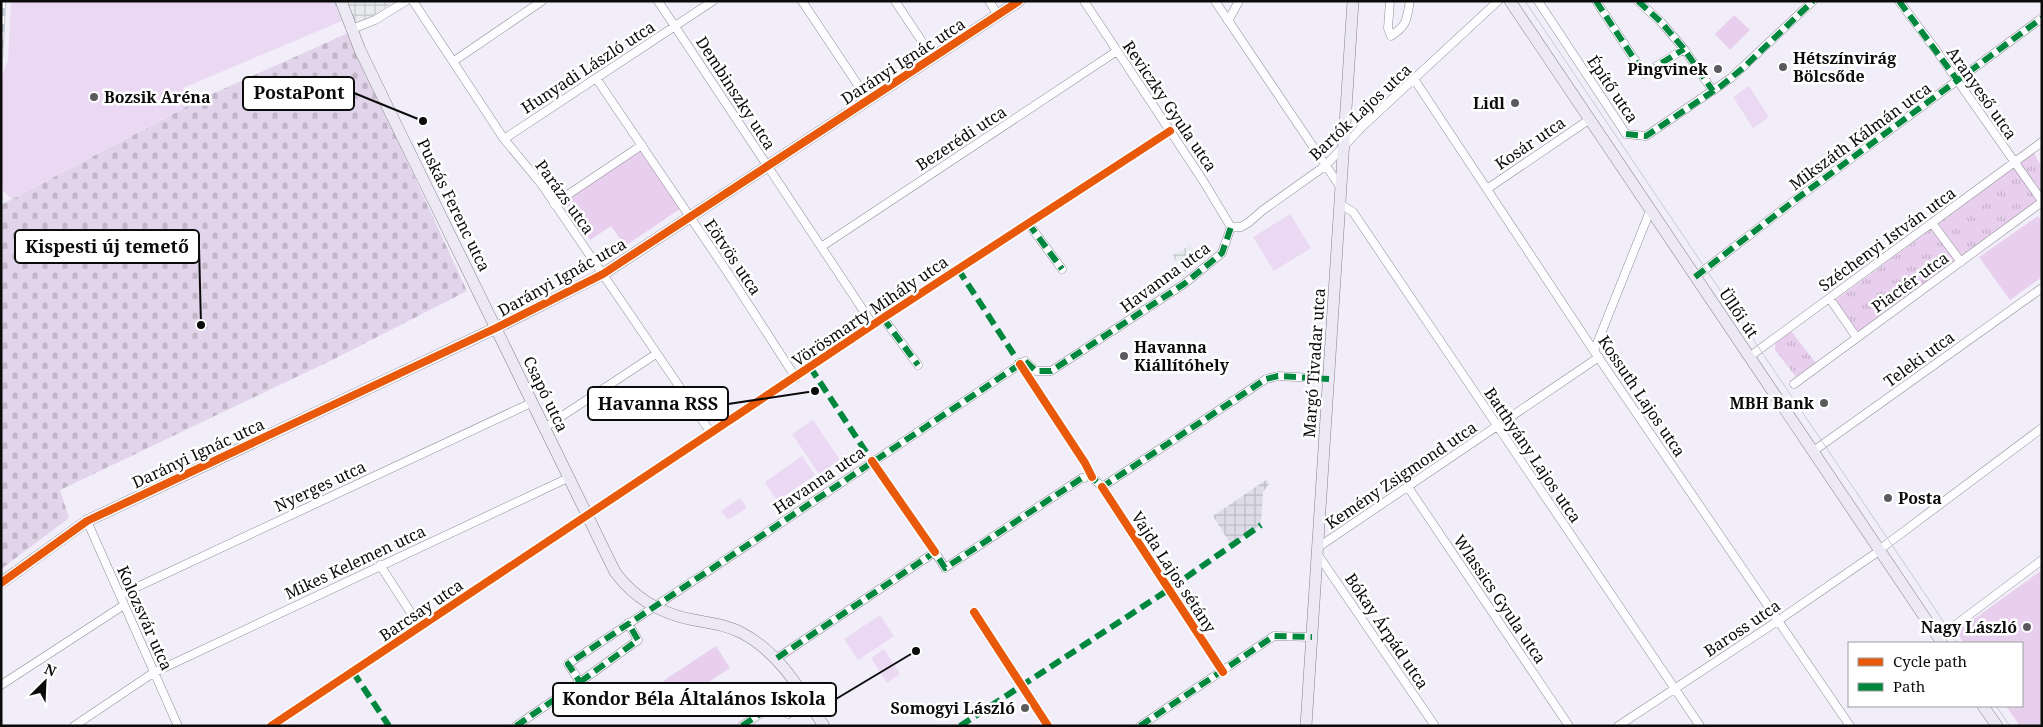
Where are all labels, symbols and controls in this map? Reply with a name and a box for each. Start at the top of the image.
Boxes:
street label: Darányi Ignác utca [837,13,969,109]
street label: Hunyadi László utca [517,15,659,119]
street label: Dembinszky utca [691,32,781,154]
street label: Reviczky Gyula utca [1118,36,1222,176]
street label: Aranyeső utca [1942,42,2022,144]
place label: Hétszínvirág Bölcsőde [1793,47,1896,87]
street label: Építő utca [1582,51,1644,127]
place label: Pingvinek [1627,58,1709,80]
street label: Bartók Lajos utca [1304,59,1416,165]
marker: Hétszínvirág Bölcsőde [1777,61,1789,73]
marker: Pingvinek [1712,63,1724,75]
callout: PostaPont [243,77,354,110]
street label: Mikszáth Kálmán utca [1785,77,1935,195]
text: PostaPont [253,80,345,104]
place label: Bozsik Aréna [104,86,211,108]
marker: Bozsik Aréna [88,91,100,103]
place label: Lidl [1473,92,1505,114]
marker: Lidl [1509,97,1521,109]
street label: Bezerédi utca [912,101,1010,175]
street label: Kosár utca [1490,111,1570,175]
street label: Puskás Ferenc utca [412,135,496,275]
street label: Parázs utca [530,155,600,239]
street label: Széchenyi István utca [1814,182,1960,296]
street label: Eötvös utca [699,215,767,299]
callout: Kispesti új temető [15,230,199,263]
street label: Darányi Ignác utca [494,233,630,321]
text: Kispesti új temető [25,234,189,258]
street label: Havanna utca [1115,237,1215,317]
street label: Piactér utca [1867,247,1953,317]
street label: Vörösmarty Mihály utca [788,251,952,371]
street label: Üllői út [1714,284,1764,343]
street label: Margó Tivadar utca [1298,287,1330,439]
street label: Teleki utca [1879,326,1959,392]
street label: Kossuth Lajos utca [1593,331,1691,461]
place label: Havanna Kiállítóhely [1134,336,1230,376]
marker: Havanna Kiállítóhely [1118,350,1130,362]
street label: Csapó utca [518,352,574,436]
street label: Batthyány Lajos utca [1479,383,1587,527]
callout: Havanna RSS [588,387,728,420]
text: Havanna RSS [598,391,718,415]
place label: MBH Bank [1730,392,1815,414]
marker: MBH Bank [1818,397,1830,409]
street label: Darányi Ignác utca [128,413,268,493]
street label: Kemény Zsigmond utca [1321,416,1481,534]
street label: Havanna utca [769,441,869,519]
street label: Nyerges utca [271,455,369,517]
place label: Posta [1898,487,1942,509]
marker: Posta [1882,492,1894,504]
street label: Vajda Lajos sétány [1127,507,1222,638]
street label: Mikes Kelemen utca [281,520,429,604]
street label: Wlassics Gyula utca [1449,530,1551,668]
street label: Kolozsvár utca [112,562,178,674]
street label: Bókay Árpád utca [1340,569,1434,693]
street label: Barcsay utca [375,574,467,646]
street label: Baross utca [1700,594,1784,662]
place label: Nagy László [1921,616,2017,638]
marker: Nagy László [2021,621,2033,633]
legend [1848,642,2023,707]
text: Cycle path [1893,651,1968,671]
north arrow [20,657,70,707]
text: N [42,659,59,681]
text: Path [1893,676,1926,696]
callout: Kondor Béla Általános Iskola [553,683,836,716]
text: Kondor Béla Általános Iskola [562,686,826,710]
place label: Somogyi László [891,697,1015,719]
marker: Somogyi László [1019,702,1031,714]

